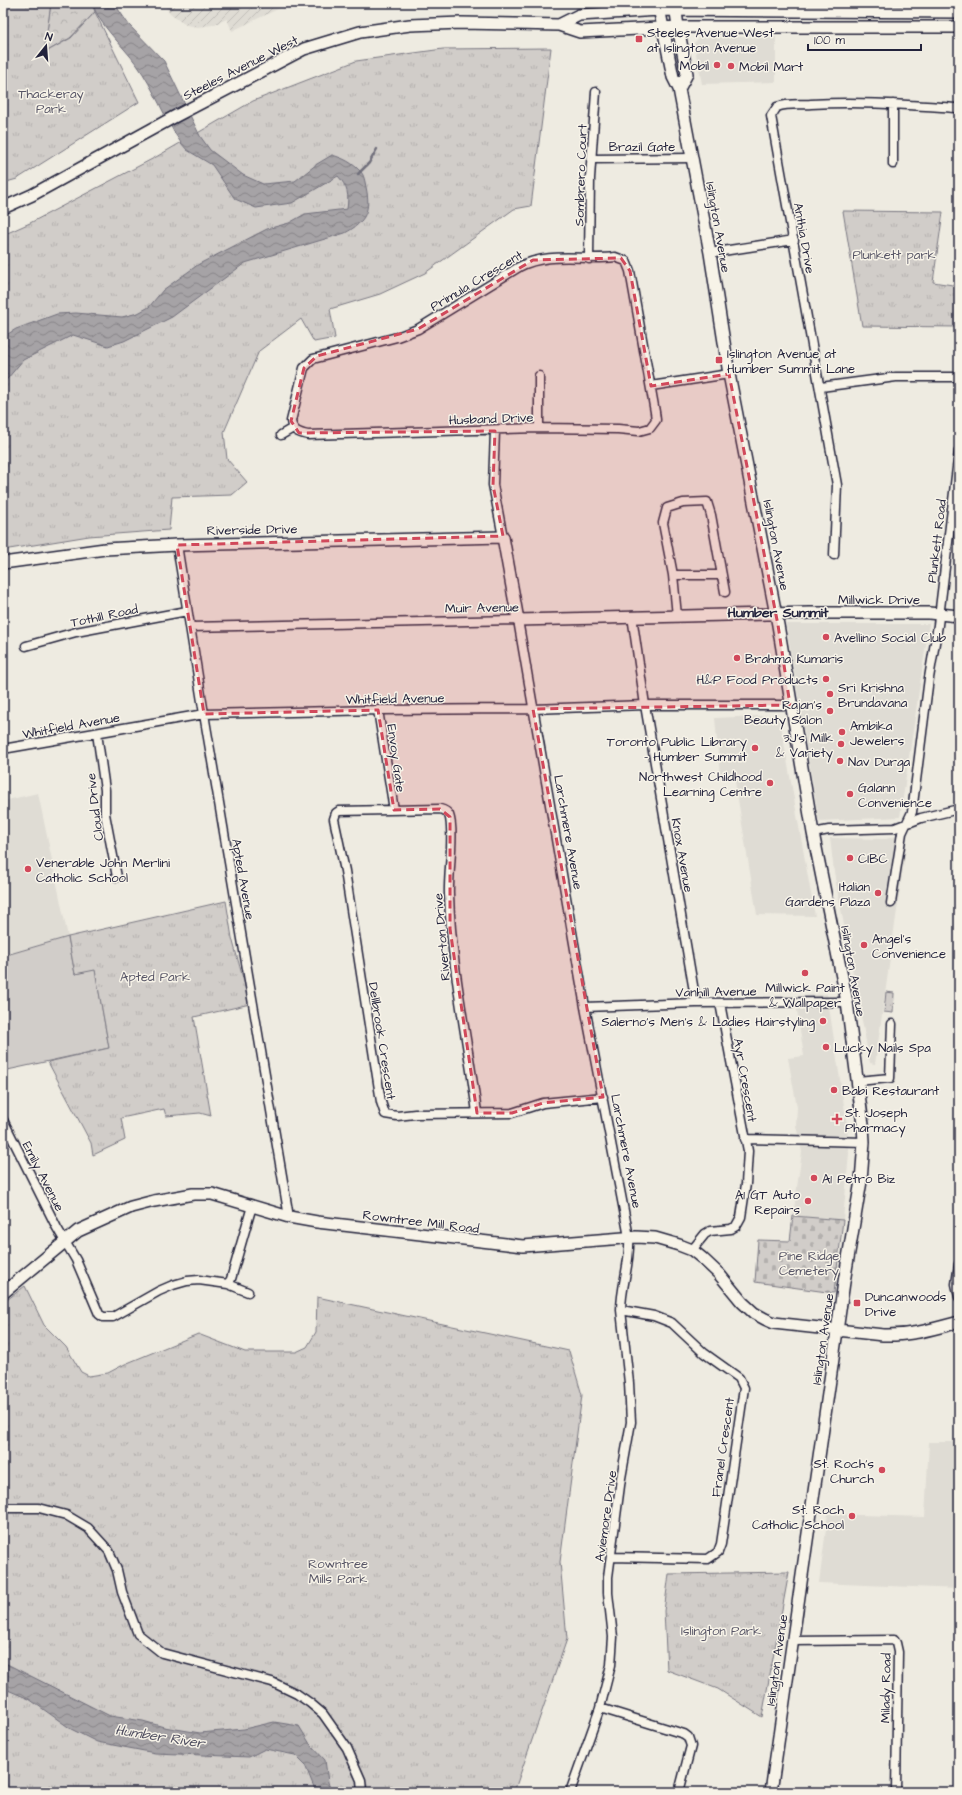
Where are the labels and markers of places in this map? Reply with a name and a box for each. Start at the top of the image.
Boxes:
place label: Steeles Avenue West at Islington Avenue [647,24,775,58]
marker: Steeles Avenue West at Islington Avenue [634,34,644,44]
place label: Mobil [680,57,709,75]
place label: Mobil Mart [739,58,804,76]
marker: Mobil [712,60,722,70]
marker: Mobil Mart [726,61,736,71]
place label: Islington Avenue at Humber Summit Lane [727,345,855,378]
marker: Islington Avenue at Humber Summit Lane [714,355,724,365]
place label: Avellino Social Club [834,629,947,647]
marker: Avellino Social Club [821,632,831,642]
place label: Brahma Kumaris [745,650,844,668]
marker: Brahma Kumaris [732,653,742,663]
place label: H&P Food Products [696,671,818,689]
marker: H&P Food Products [821,674,831,684]
place label: Sri Krishna Brundavana [838,679,908,712]
marker: Sri Krishna Brundavana [825,689,835,699]
place label: Rajan's Beauty Salon [744,696,822,730]
marker: Rajan's Beauty Salon [825,706,835,716]
place label: Ambika Jewelers [850,717,905,750]
marker: Ambika Jewelers [837,727,847,737]
place label: 3J's Milk & Variety [776,729,833,763]
place label: Toronto Public Library - Humber Summit [607,733,748,766]
marker: 3J's Milk & Variety [836,739,846,749]
marker: Toronto Public Library - Humber Summit [750,743,760,753]
place label: Nav Durga [848,753,911,772]
marker: Nav Durga [835,756,845,766]
place label: Northwest Childhood Learning Centre [639,768,762,802]
marker: Northwest Childhood Learning Centre [765,778,775,788]
place label: Galann Convenience [858,779,932,812]
marker: Galann Convenience [845,789,855,799]
place label: CIBC [858,850,888,868]
marker: CIBC [845,853,855,863]
place label: Venerable John Merlini Catholic School [36,854,170,887]
marker: Venerable John Merlini Catholic School [23,864,33,874]
place label: Italian Gardens Plaza [785,878,870,911]
marker: Italian Gardens Plaza [873,888,883,898]
place label: Angel's Convenience [872,930,946,963]
marker: Angel's Convenience [859,940,869,950]
marker: Millwick Paint & Wallpaper [800,968,810,978]
place label: Millwick Paint & Wallpaper [765,979,845,1012]
place label: Salerno's Men's & Ladies Hairstyling [601,1013,815,1032]
marker: Salerno's Men's & Ladies Hairstyling [818,1016,828,1026]
place label: Lucky Nails Spa [834,1039,931,1058]
marker: Lucky Nails Spa [821,1042,831,1052]
place label: Babi Restaurant [842,1082,940,1100]
marker: Babi Restaurant [829,1085,839,1095]
place label: St. Joseph Pharmacy [845,1104,908,1138]
marker: St. Joseph Pharmacy [832,1114,842,1124]
place label: A1 Petro Biz [822,1170,896,1188]
marker: A1 Petro Biz [809,1173,819,1183]
place label: A1 GT Auto Repairs [735,1186,801,1219]
marker: A1 GT Auto Repairs [803,1196,813,1206]
place label: Duncanwoods Drive [865,1288,947,1321]
marker: Duncanwoods Drive [852,1298,862,1308]
place label: St. Roch's Church [813,1455,875,1488]
marker: St. Roch's Church [877,1465,887,1475]
place label: St. Roch Catholic School [752,1501,845,1534]
marker: St. Roch Catholic School [847,1511,857,1521]

